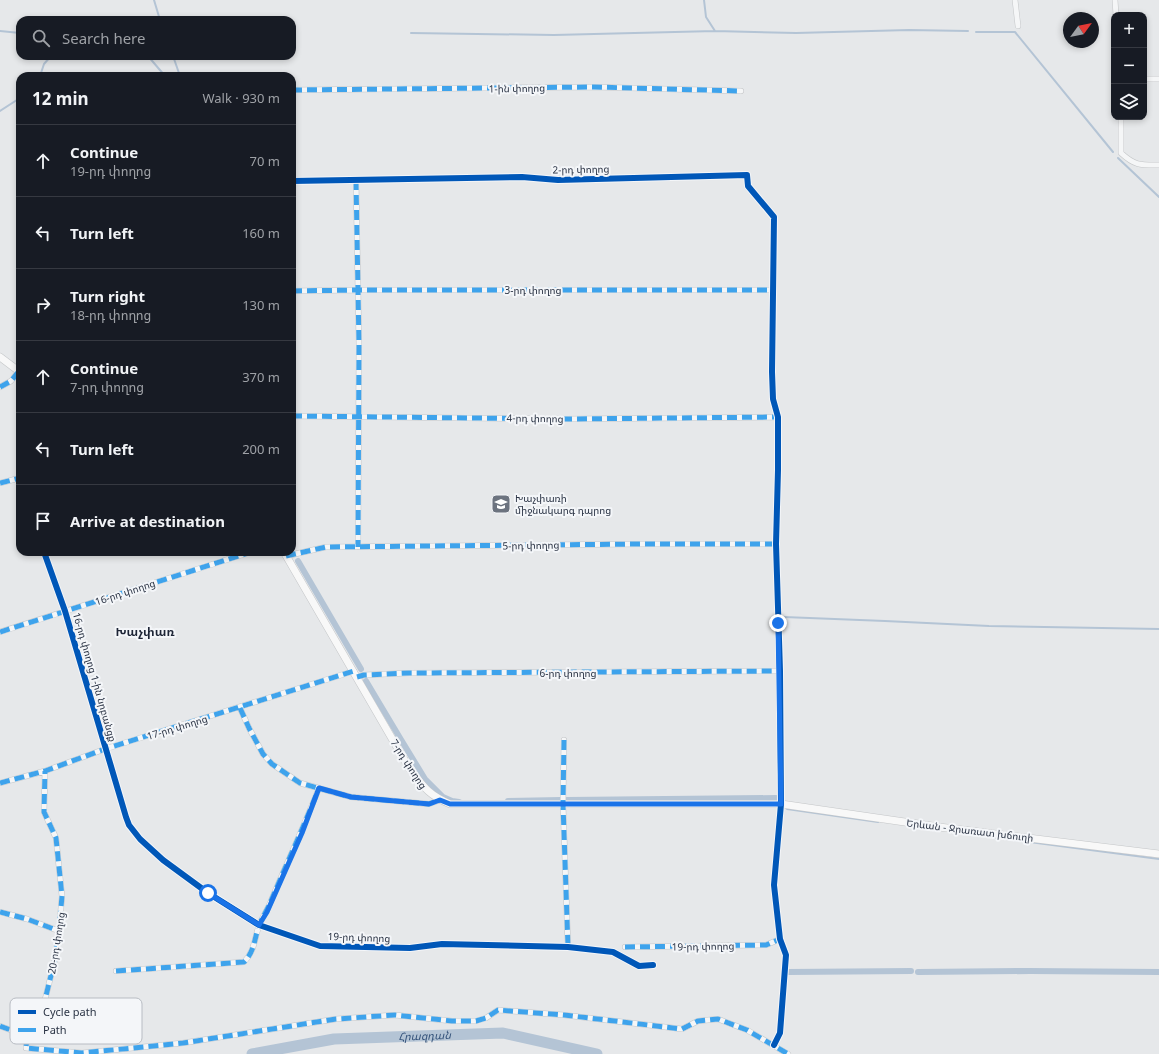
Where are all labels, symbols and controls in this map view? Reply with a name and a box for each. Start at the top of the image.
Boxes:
north arrow [1063,12,1099,48]
map controls [1111,12,1147,120]
button: + [1111,12,1147,48]
search box [16,16,296,60]
icon: search [30,27,52,49]
text: Search here [62,28,145,48]
button: − [1111,48,1147,84]
street label: 1-ին փողոց [489,81,545,95]
button: layers [1111,84,1147,120]
text: 12 min [32,87,89,110]
text: Walk · 930 m [202,89,280,107]
text: Continue [70,142,138,162]
icon: ahead [32,150,54,172]
text: 70 m [250,152,280,170]
text: 19-րդ փողոց [70,162,151,180]
street label: 2-րդ փողոց [552,162,610,176]
icon: left [32,222,54,244]
text: Turn left [70,223,134,243]
text: 160 m [242,224,280,242]
street label: 3-րդ փողոց [505,283,561,297]
text: Turn right [70,286,145,306]
icon: right [32,294,54,316]
text: 130 m [242,296,280,314]
text: 18-րդ փողոց [70,306,151,324]
text: Continue [70,358,138,378]
icon: ahead [32,366,54,388]
text: 370 m [242,368,280,386]
text: 7-րդ փողոց [70,378,144,396]
street label: 4-րդ փողոց [506,411,564,425]
icon: left [32,438,54,460]
text: Turn left [70,439,134,459]
text: 200 m [242,440,280,458]
place label: Խաչփառի միջնակարգ դպրոց [515,491,611,517]
school or university icon: Խաչփառի միջնակարգ դպրոց [490,493,512,515]
icon: arrive [32,510,54,532]
text: Arrive at destination [70,511,225,531]
street label: 5-րդ փողոց [502,538,560,552]
street label: 16-րդ փողոց [93,576,157,608]
street label: 16-րդ փողոց 1-ին նրբանցք [70,611,120,743]
route end [769,614,787,632]
district label: Խաչփառ [116,623,174,640]
street label: 6-րդ փողոց [540,666,596,680]
street label: 17-րդ փողոց [145,711,209,743]
street label: 7-րդ փողոց [388,736,430,792]
street label: Երևան - Ջրառատ խճուղի [906,815,1034,845]
route start [199,884,217,902]
street label: 20-րդ փողոց [44,911,68,975]
street label: 19-րդ փողոց [327,929,391,945]
street label: 19-րդ փողոց [672,938,734,954]
legend [10,998,142,1044]
text: Cycle path [43,1004,96,1019]
text: Path [43,1022,67,1037]
water label: Հրազդան [398,1027,452,1044]

